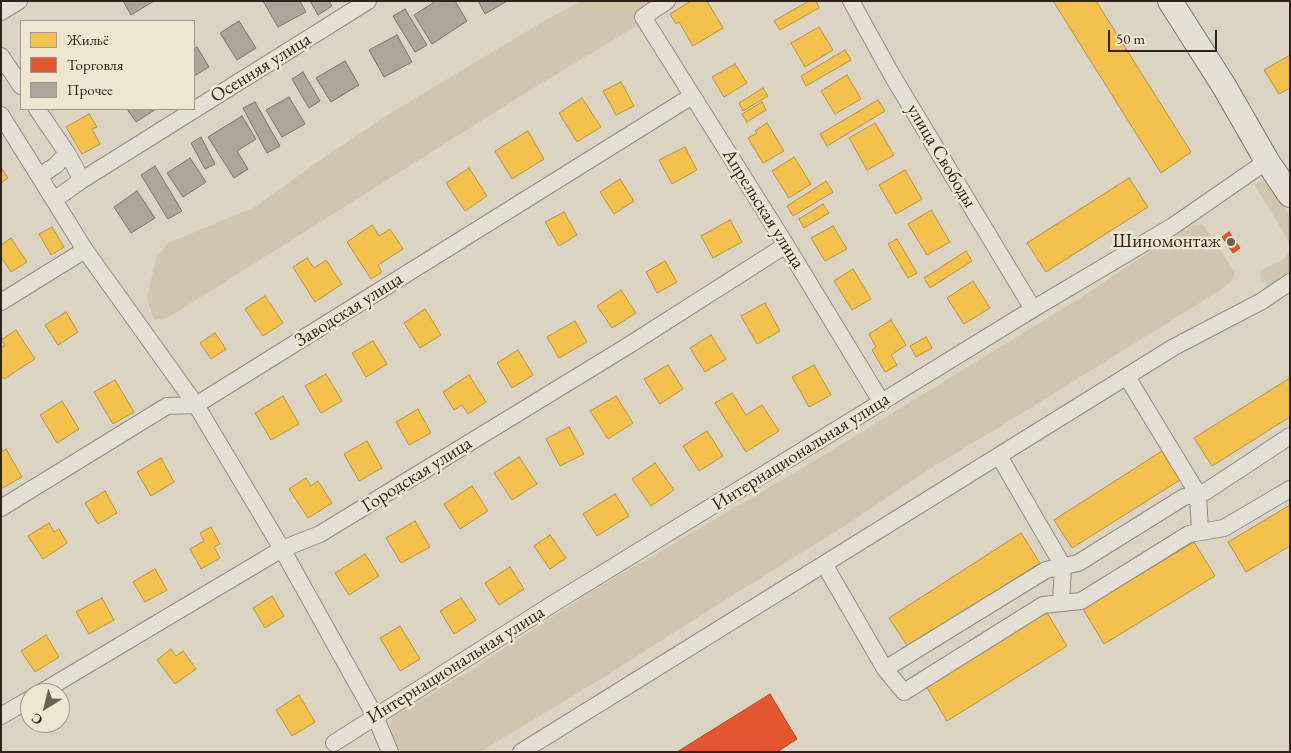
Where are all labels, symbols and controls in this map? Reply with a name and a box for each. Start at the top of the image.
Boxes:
legend [20,20,195,110]
scale bar [1111,20,1220,52]
street label: Осенняя улица [207,28,315,108]
text: 50 m [1116,29,1145,48]
text: Жильё [67,30,109,49]
text: Торговля [67,55,123,74]
text: Прочее [67,80,113,99]
street label: улица Свободы [901,100,981,212]
street label: Апрельская улица [717,145,809,273]
place label: Шиномонтаж [1113,231,1221,253]
marker: Шиномонтаж [1225,236,1237,248]
street label: Заводская улица [291,268,407,352]
street label: Интернациональная улица [708,388,894,516]
street label: Городская улица [358,432,476,518]
street label: Интернациональная улица [363,601,549,729]
north arrow [20,683,70,733]
text: С [27,709,46,730]

